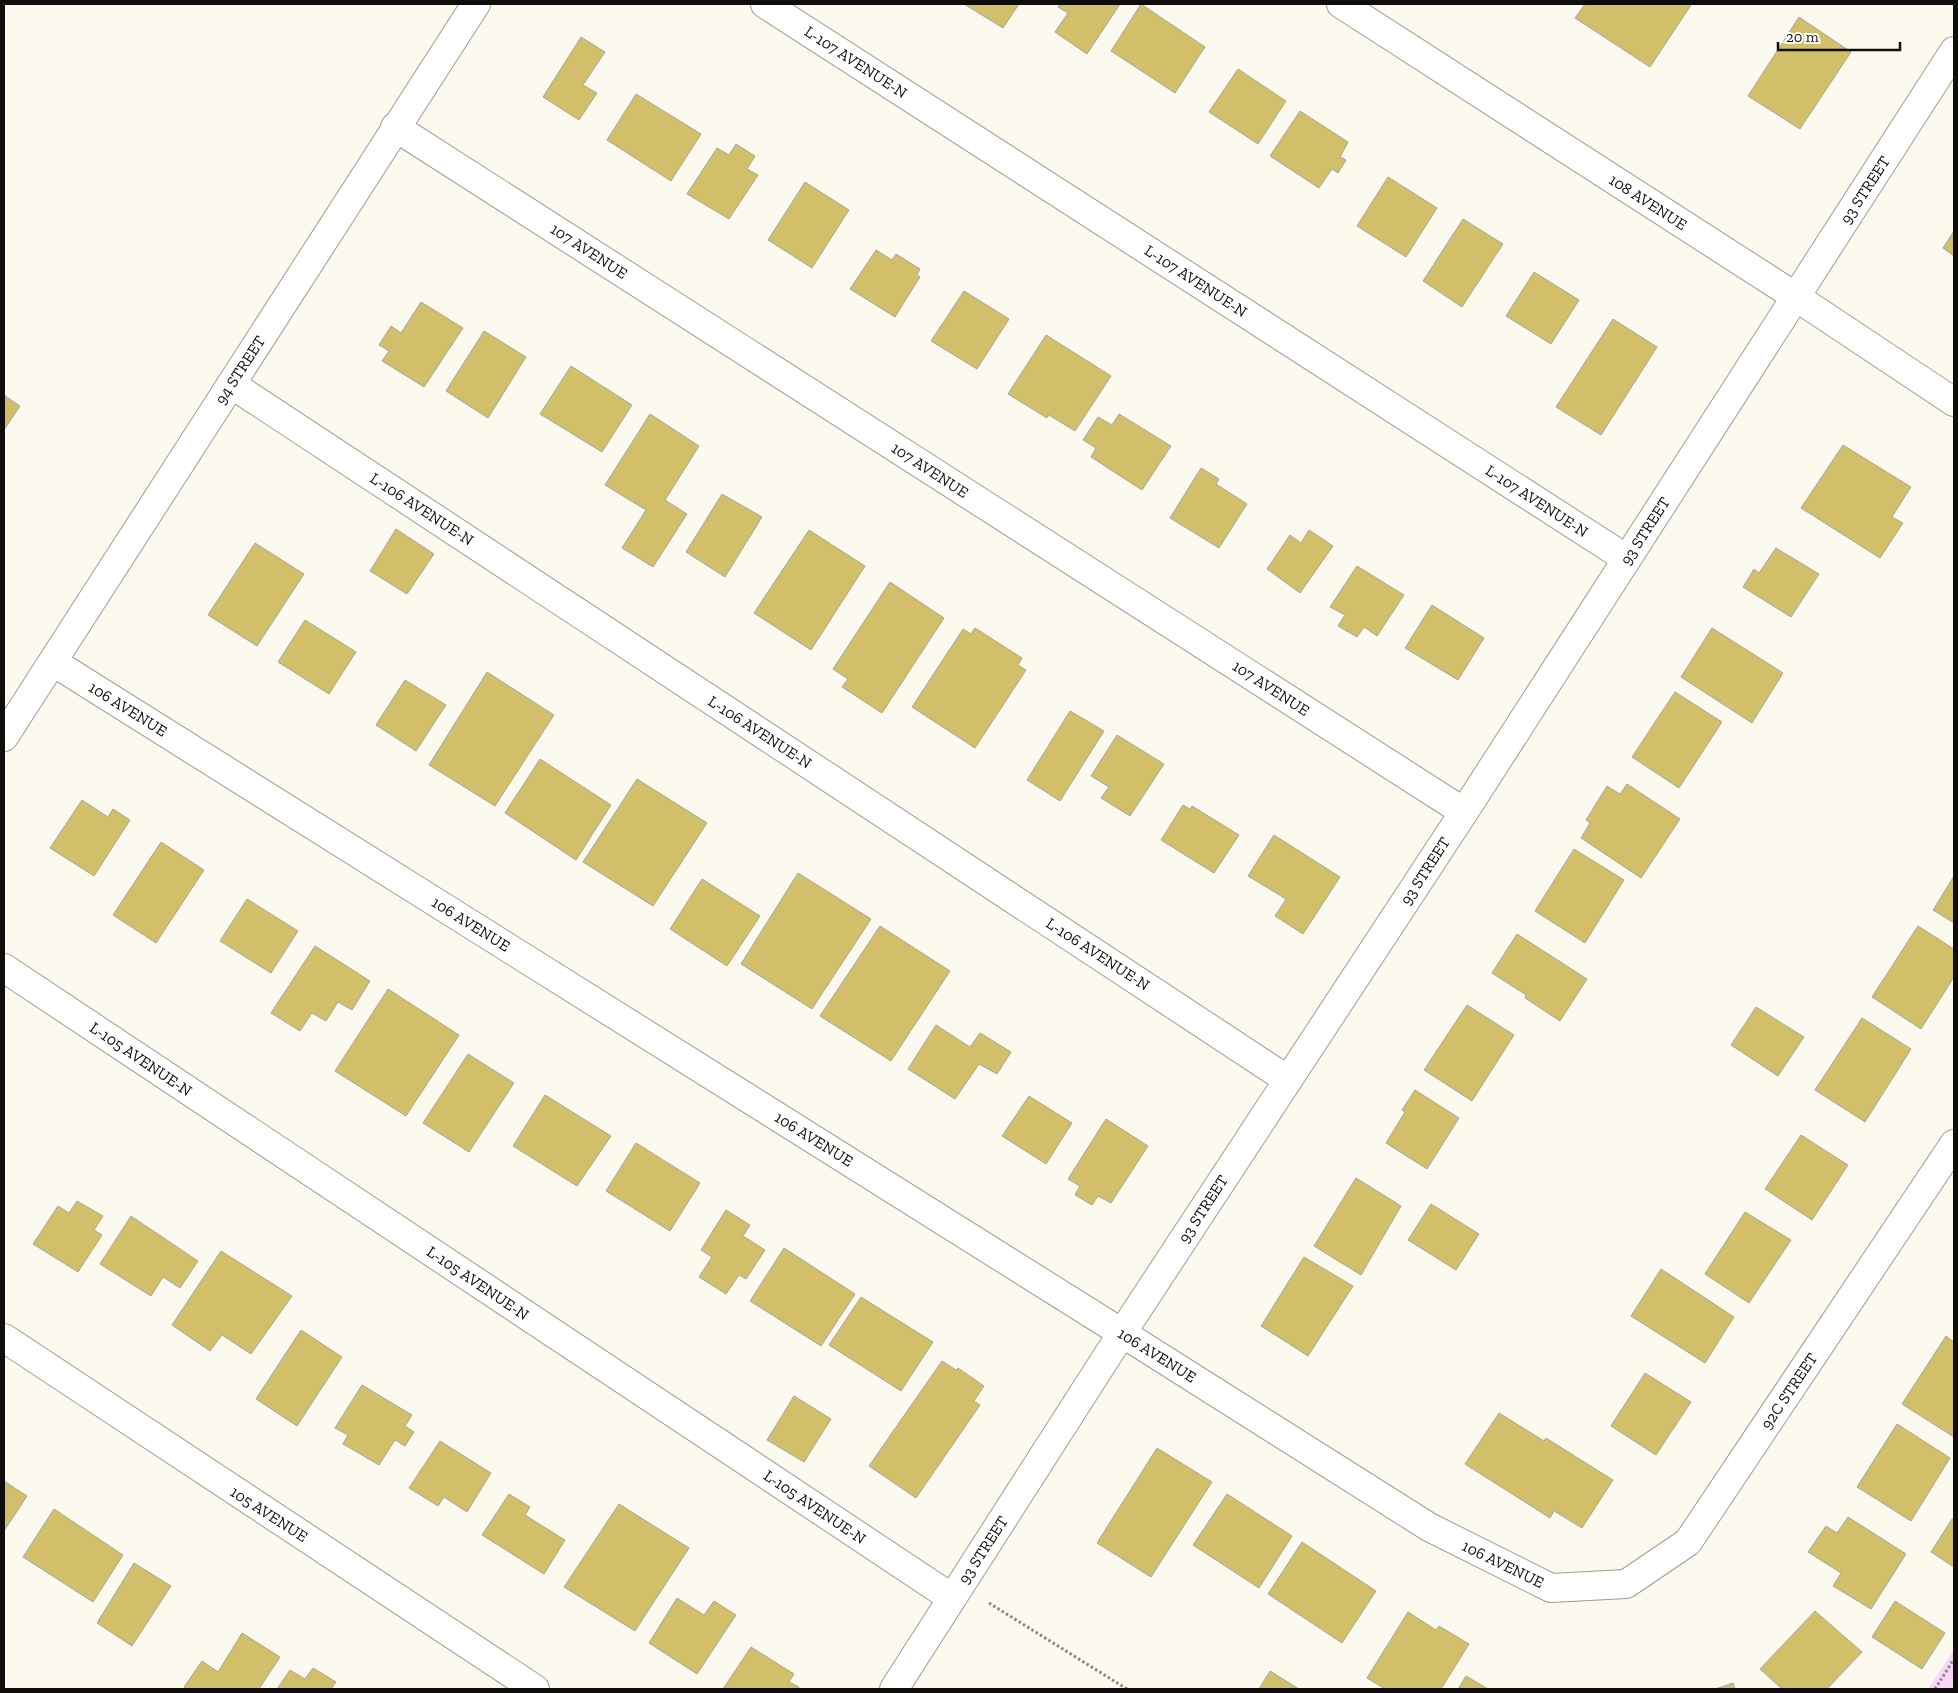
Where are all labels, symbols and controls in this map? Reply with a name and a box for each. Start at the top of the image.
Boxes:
scale bar [1778,20,1900,52]
street label: L-107 AVENUE-N [801,22,911,102]
text: 20 m [1786,28,1819,46]
street label: 93 STREET [1836,152,1894,227]
street label: 108 AVENUE [1606,170,1690,234]
street label: 107 AVENUE [547,219,631,283]
street label: L-107 AVENUE-N [1141,241,1251,321]
street label: 94 STREET [211,332,269,408]
street label: 107 AVENUE [888,438,972,502]
street label: L-107 AVENUE-N [1482,461,1592,541]
street label: L-106 AVENUE-N [367,468,477,550]
street label: 93 STREET [1616,493,1674,568]
street label: 107 AVENUE [1229,656,1313,720]
street label: 106 AVENUE [85,677,171,741]
street label: L-106 AVENUE-N [705,691,815,773]
street label: 93 STREET [1396,833,1454,908]
street label: 106 AVENUE [428,892,514,956]
street label: L-106 AVENUE-N [1043,913,1153,995]
street label: L-105 AVENUE-N [86,1018,196,1100]
street label: 106 AVENUE [771,1107,857,1171]
street label: 93 STREET [1174,1171,1232,1246]
street label: L-105 AVENUE-N [423,1242,533,1324]
street label: 106 AVENUE [1114,1323,1200,1387]
street label: 92C STREET [1757,1349,1821,1433]
street label: L-105 AVENUE-N [760,1466,870,1548]
street label: 105 AVENUE [227,1482,311,1546]
street label: 93 STREET [954,1512,1012,1587]
street label: 106 AVENUE [1459,1536,1547,1592]

